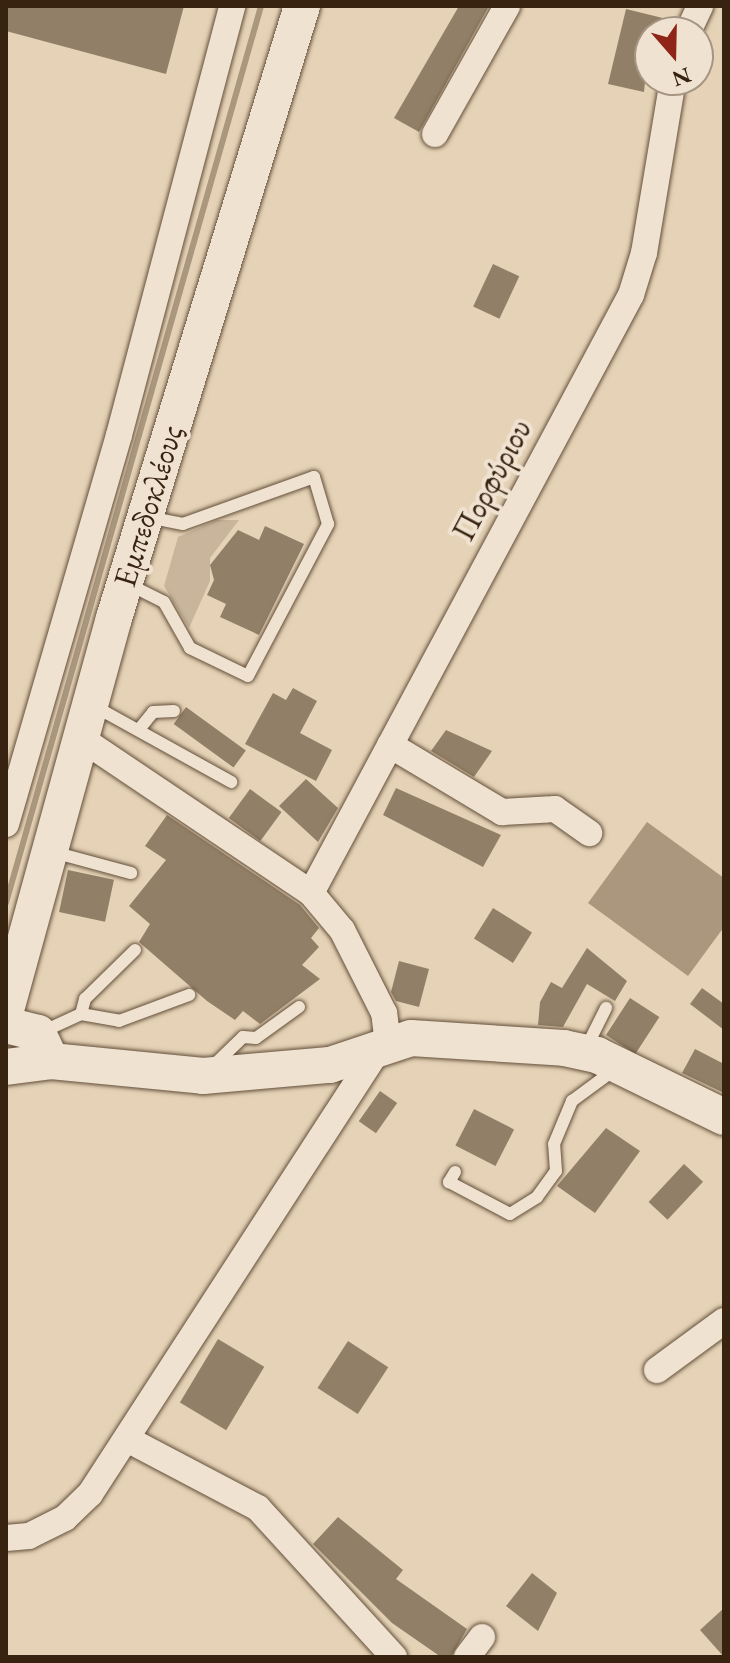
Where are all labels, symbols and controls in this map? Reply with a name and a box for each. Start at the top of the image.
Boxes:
north arrow [634,16,714,96]
text: N [668,60,695,94]
street label: Πορφύριου [444,413,540,547]
street label: Εμπεδοκλέους [105,420,191,592]

